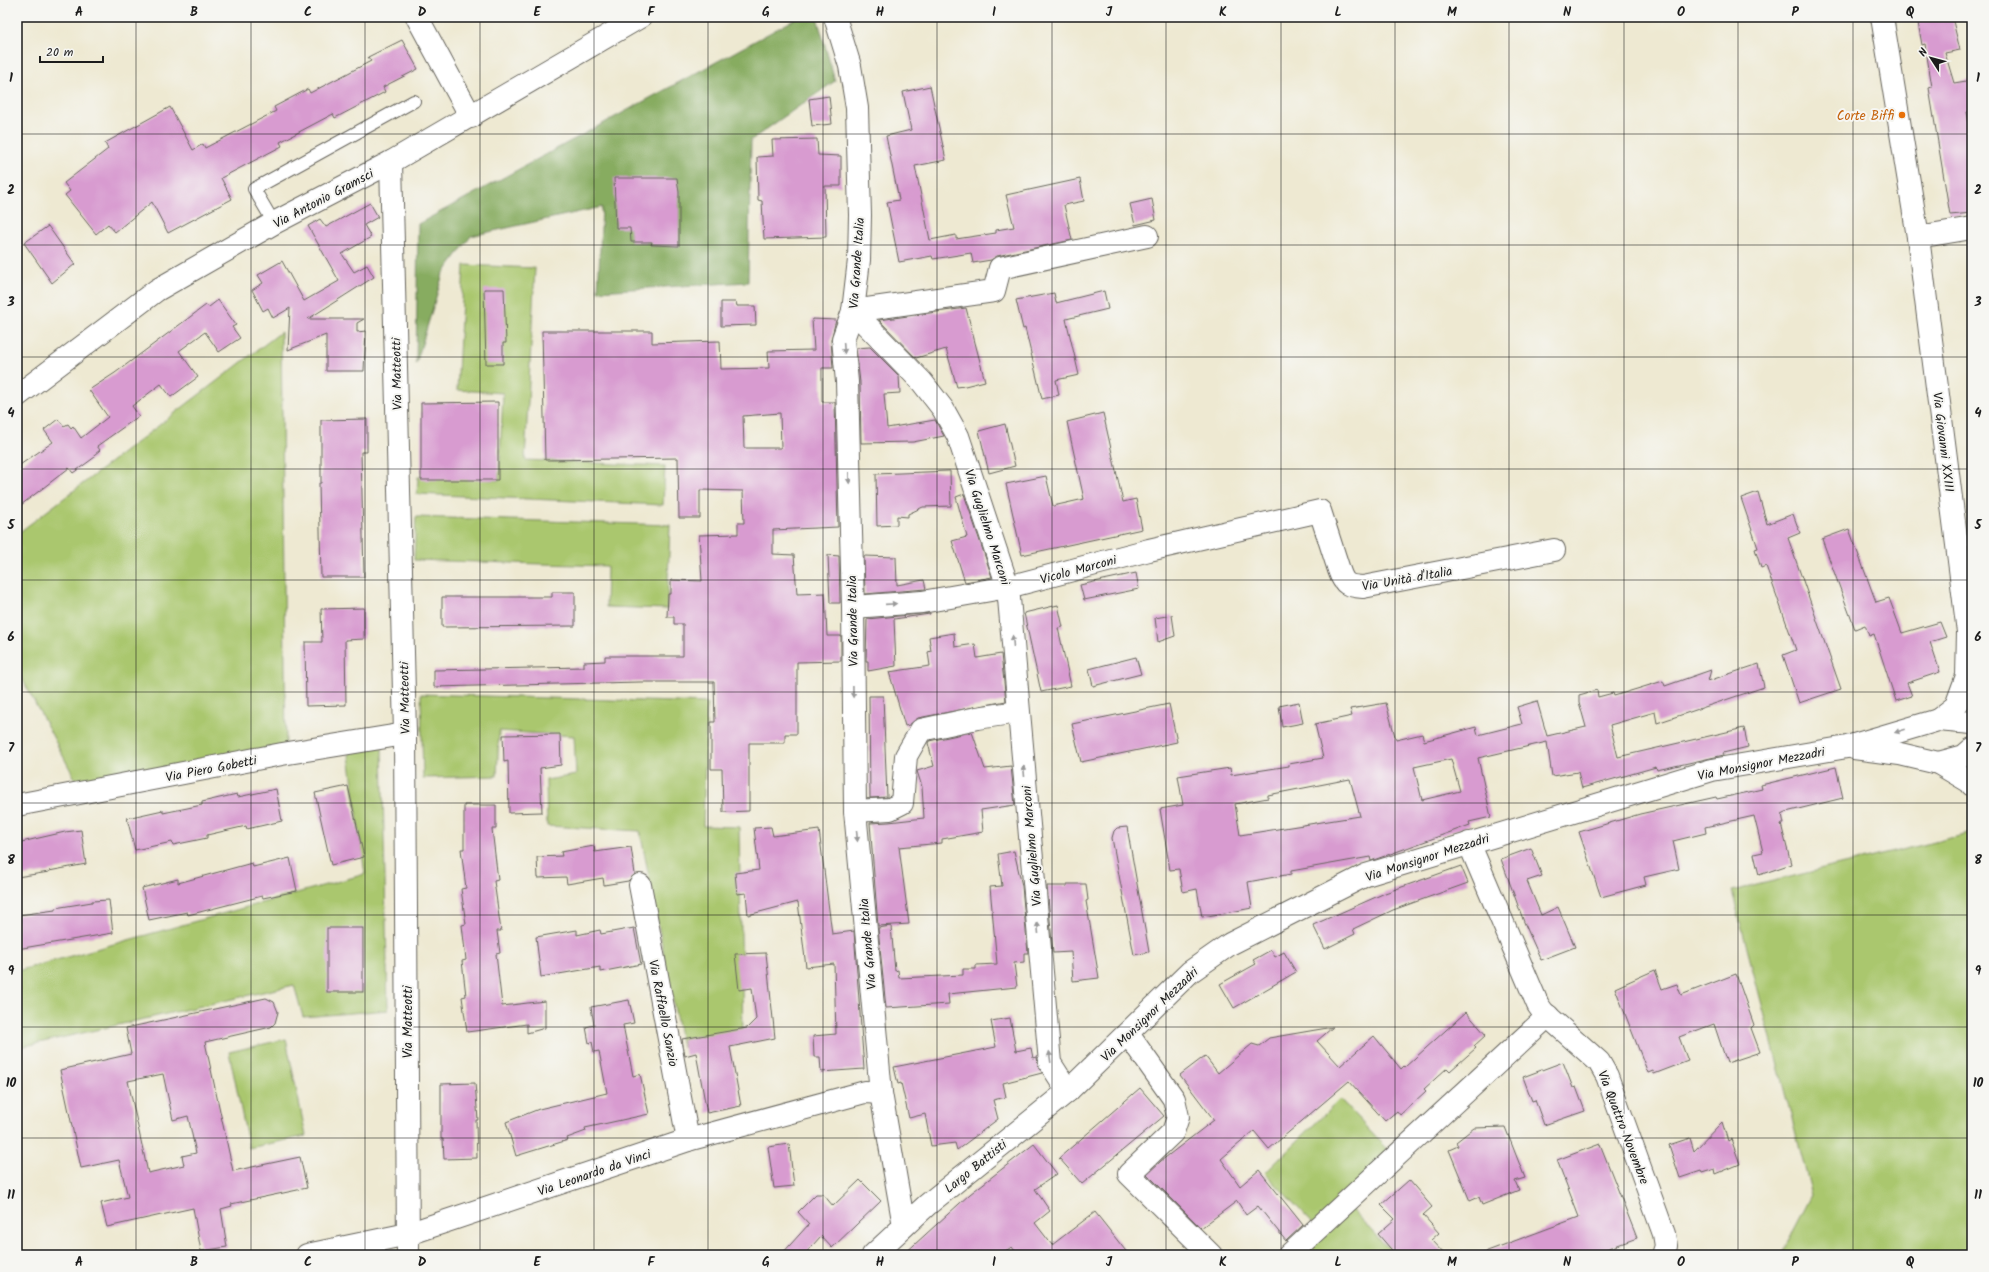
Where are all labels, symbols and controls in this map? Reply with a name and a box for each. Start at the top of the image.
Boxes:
text: A [75,2,83,23]
text: B [190,2,198,23]
text: C [304,2,312,23]
text: D [418,2,427,23]
text: E [533,2,541,23]
text: F [647,2,655,23]
text: G [762,2,770,23]
text: H [876,2,885,23]
text: I [992,2,996,23]
text: J [1106,2,1113,23]
text: K [1219,2,1227,23]
text: L [1334,2,1342,23]
text: M [1447,2,1457,23]
text: N [1563,2,1572,23]
text: O [1677,2,1685,23]
text: P [1791,2,1799,23]
text: Q [1906,2,1915,23]
scale bar [40,38,103,64]
north arrow [1911,38,1951,78]
text: 20 m [46,43,74,62]
text: N [1914,45,1933,61]
text: 1 [9,68,13,89]
text: 1 [1976,68,1980,89]
place label: Corte Biffi [1837,106,1894,127]
marker: Corte Biffi [1897,110,1907,120]
street label: Via Antonio Gramsci [270,164,379,235]
text: 2 [7,180,15,201]
text: 2 [1974,180,1982,201]
street label: Via Grande Italia [844,217,871,310]
text: 3 [6,292,15,313]
text: 3 [1973,292,1982,313]
street label: Via Matteotti [386,337,409,410]
one-way arrow [840,342,847,354]
street label: Via Giovanni XXIII [1926,391,1959,493]
text: 4 [7,403,15,424]
text: 4 [1974,403,1982,424]
street label: Via Guglielmo Marconi [958,467,1016,589]
one-way arrow [846,472,852,485]
text: 5 [7,515,16,536]
text: 5 [1974,515,1983,536]
street label: Vicolo Marconi [1038,550,1120,591]
street label: Via Unità d'Italia [1360,561,1454,598]
street label: Via Grande Italia [842,575,865,667]
one-way arrow [885,601,897,608]
text: 6 [7,627,15,648]
text: 6 [1974,627,1982,648]
one-way arrow [1009,635,1016,647]
street label: Via Matteotti [394,661,417,734]
one-way arrow [850,686,856,699]
one-way arrow [1894,728,1906,734]
text: 7 [8,738,15,759]
text: 7 [1975,738,1982,759]
street label: Via Monsignor Mezzadri [1696,742,1828,787]
street label: Via Piero Gobetti [164,750,260,789]
one-way arrow [1020,765,1027,777]
street label: Via Guglielmo Marconi [1017,784,1048,907]
street label: Via Monsignor Mezzadri [1363,828,1493,888]
one-way arrow [854,830,861,842]
text: 8 [7,850,15,871]
text: 8 [1974,850,1982,871]
street label: Via Grande Italia [854,897,883,990]
one-way arrow [1035,922,1041,934]
street label: Via Raffaello Sanzio [642,958,683,1069]
text: 9 [8,961,15,982]
text: 9 [1975,961,1982,982]
street label: Via Monsignor Mezzadri [1096,962,1204,1067]
street label: Via Matteotti [398,985,419,1058]
one-way arrow [1047,1051,1053,1063]
street label: Via Quattro Novembre [1591,1067,1654,1188]
text: 10 [6,1073,17,1094]
text: 10 [1973,1073,1984,1094]
street label: Largo Battisti [940,1135,1013,1199]
street label: Via Leonardo da Vinci [535,1144,655,1203]
text: 11 [7,1185,15,1206]
text: 11 [1974,1185,1982,1206]
text: A [75,1252,83,1272]
text: B [190,1252,198,1272]
text: C [304,1252,312,1272]
text: D [418,1252,427,1272]
text: E [533,1252,541,1272]
text: F [647,1252,655,1272]
text: G [762,1252,770,1272]
text: H [876,1252,885,1272]
text: I [992,1252,996,1272]
text: J [1106,1252,1113,1272]
text: K [1219,1252,1227,1272]
text: L [1334,1252,1342,1272]
text: M [1447,1252,1457,1272]
text: N [1563,1252,1572,1272]
text: O [1677,1252,1685,1272]
text: P [1791,1252,1799,1272]
text: Q [1906,1252,1915,1272]

